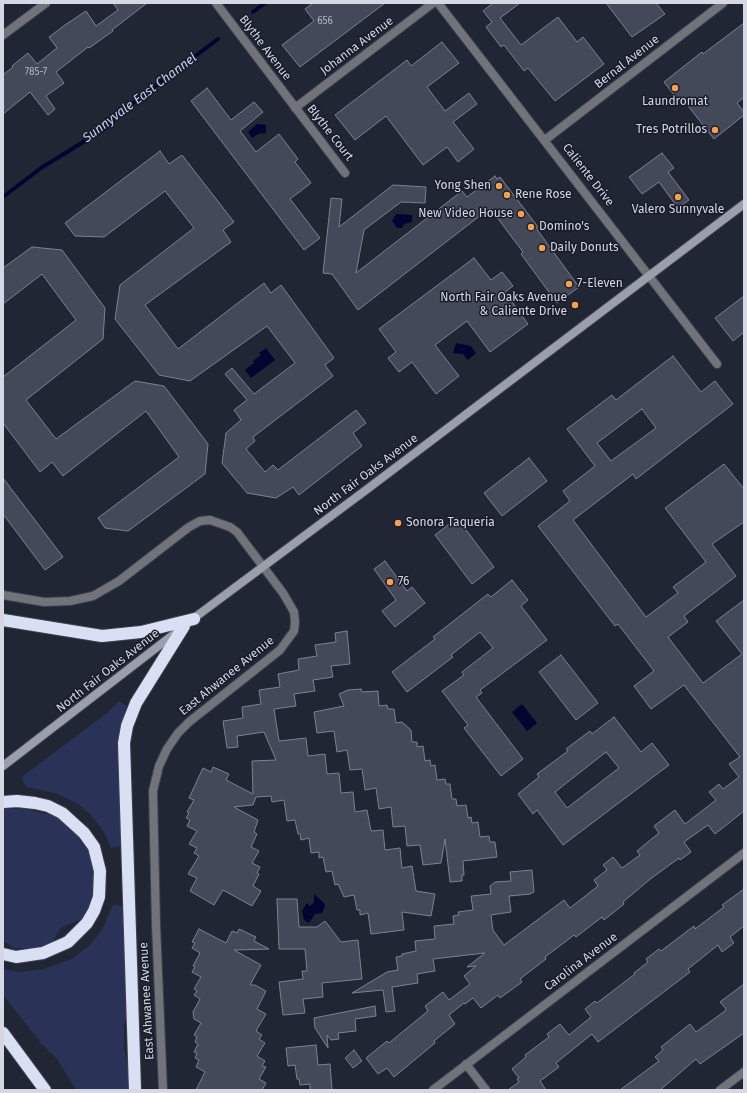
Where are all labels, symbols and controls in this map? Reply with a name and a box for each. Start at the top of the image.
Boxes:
street label: Blythe Avenue [236,13,294,83]
street label: Johanna Avenue [318,14,396,78]
house number: 656 [317,15,333,27]
street label: Bernal Avenue [592,32,662,92]
water label: Sunnyvale East Channel [80,50,200,146]
house number: 785-7 [25,66,47,78]
marker: Laundromat [670,83,680,93]
place label: Laundromat [642,95,708,109]
street label: Blythe Court [304,102,356,164]
place label: Tres Potrillos [636,123,707,137]
marker: Tres Potrillos [710,125,720,135]
street label: Caliente Drive [559,141,617,209]
place label: Yong Shen [435,179,491,193]
marker: Yong Shen [494,181,504,191]
place label: Rene Rose [515,188,572,202]
marker: Rene Rose [502,190,512,200]
marker: Valero Sunnyvale [673,192,683,202]
place label: Valero Sunnyvale [632,203,724,217]
place label: New Video House [418,207,513,221]
marker: New Video House [516,209,526,219]
place label: Domino's [539,220,589,234]
marker: Domino's [526,222,536,232]
place label: Daily Donuts [550,241,619,255]
marker: Daily Donuts [537,243,547,253]
place label: 7-Eleven [577,277,623,291]
marker: 7-Eleven [564,279,574,289]
place label: North Fair Oaks Avenue & Caliente Drive [440,291,567,319]
marker: North Fair Oaks Avenue & Caliente Drive [570,300,580,310]
street label: North Fair Oaks Avenue [311,431,421,519]
place label: Sonora Taqueria [406,516,495,530]
marker: Sonora Taqueria [393,518,403,528]
place label: 76 [398,575,409,589]
marker: 76 [385,577,395,587]
street label: North Fair Oaks Avenue [54,626,162,716]
street label: East Ahwanee Avenue [177,633,277,719]
street label: Carolina Avenue [542,930,620,994]
street label: East Ahwanee Avenue [137,942,157,1060]

